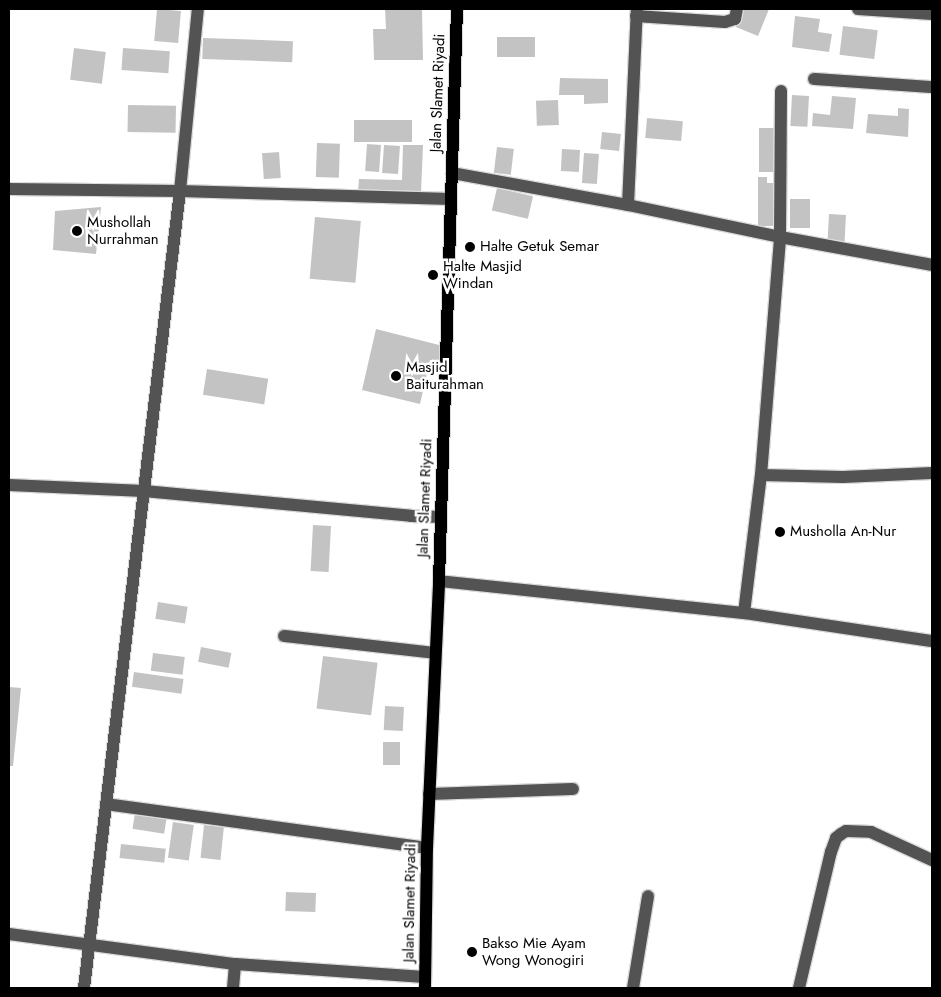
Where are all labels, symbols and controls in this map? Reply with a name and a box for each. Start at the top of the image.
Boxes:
street label: Jalan Slamet Riyadi [427,33,449,153]
place label: Mushollah Nurrahman [87,213,159,248]
marker: Mushollah Nurrahman [71,225,83,237]
place label: Halte Getuk Semar [480,238,599,256]
marker: Halte Getuk Semar [464,241,476,253]
place label: Halte Masjid Windan [443,257,522,292]
marker: Halte Masjid Windan [427,269,439,281]
place label: Masjid Baiturahman [406,358,484,393]
marker: Masjid Baiturahman [390,370,402,382]
street label: Jalan Slamet Riyadi [414,438,436,558]
place label: Musholla An-Nur [790,523,896,541]
marker: Musholla An-Nur [774,526,786,538]
street label: Jalan Slamet Riyadi [400,843,420,963]
place label: Bakso Mie Ayam Wong Wonogiri [482,934,586,969]
marker: Bakso Mie Ayam Wong Wonogiri [466,946,478,958]

